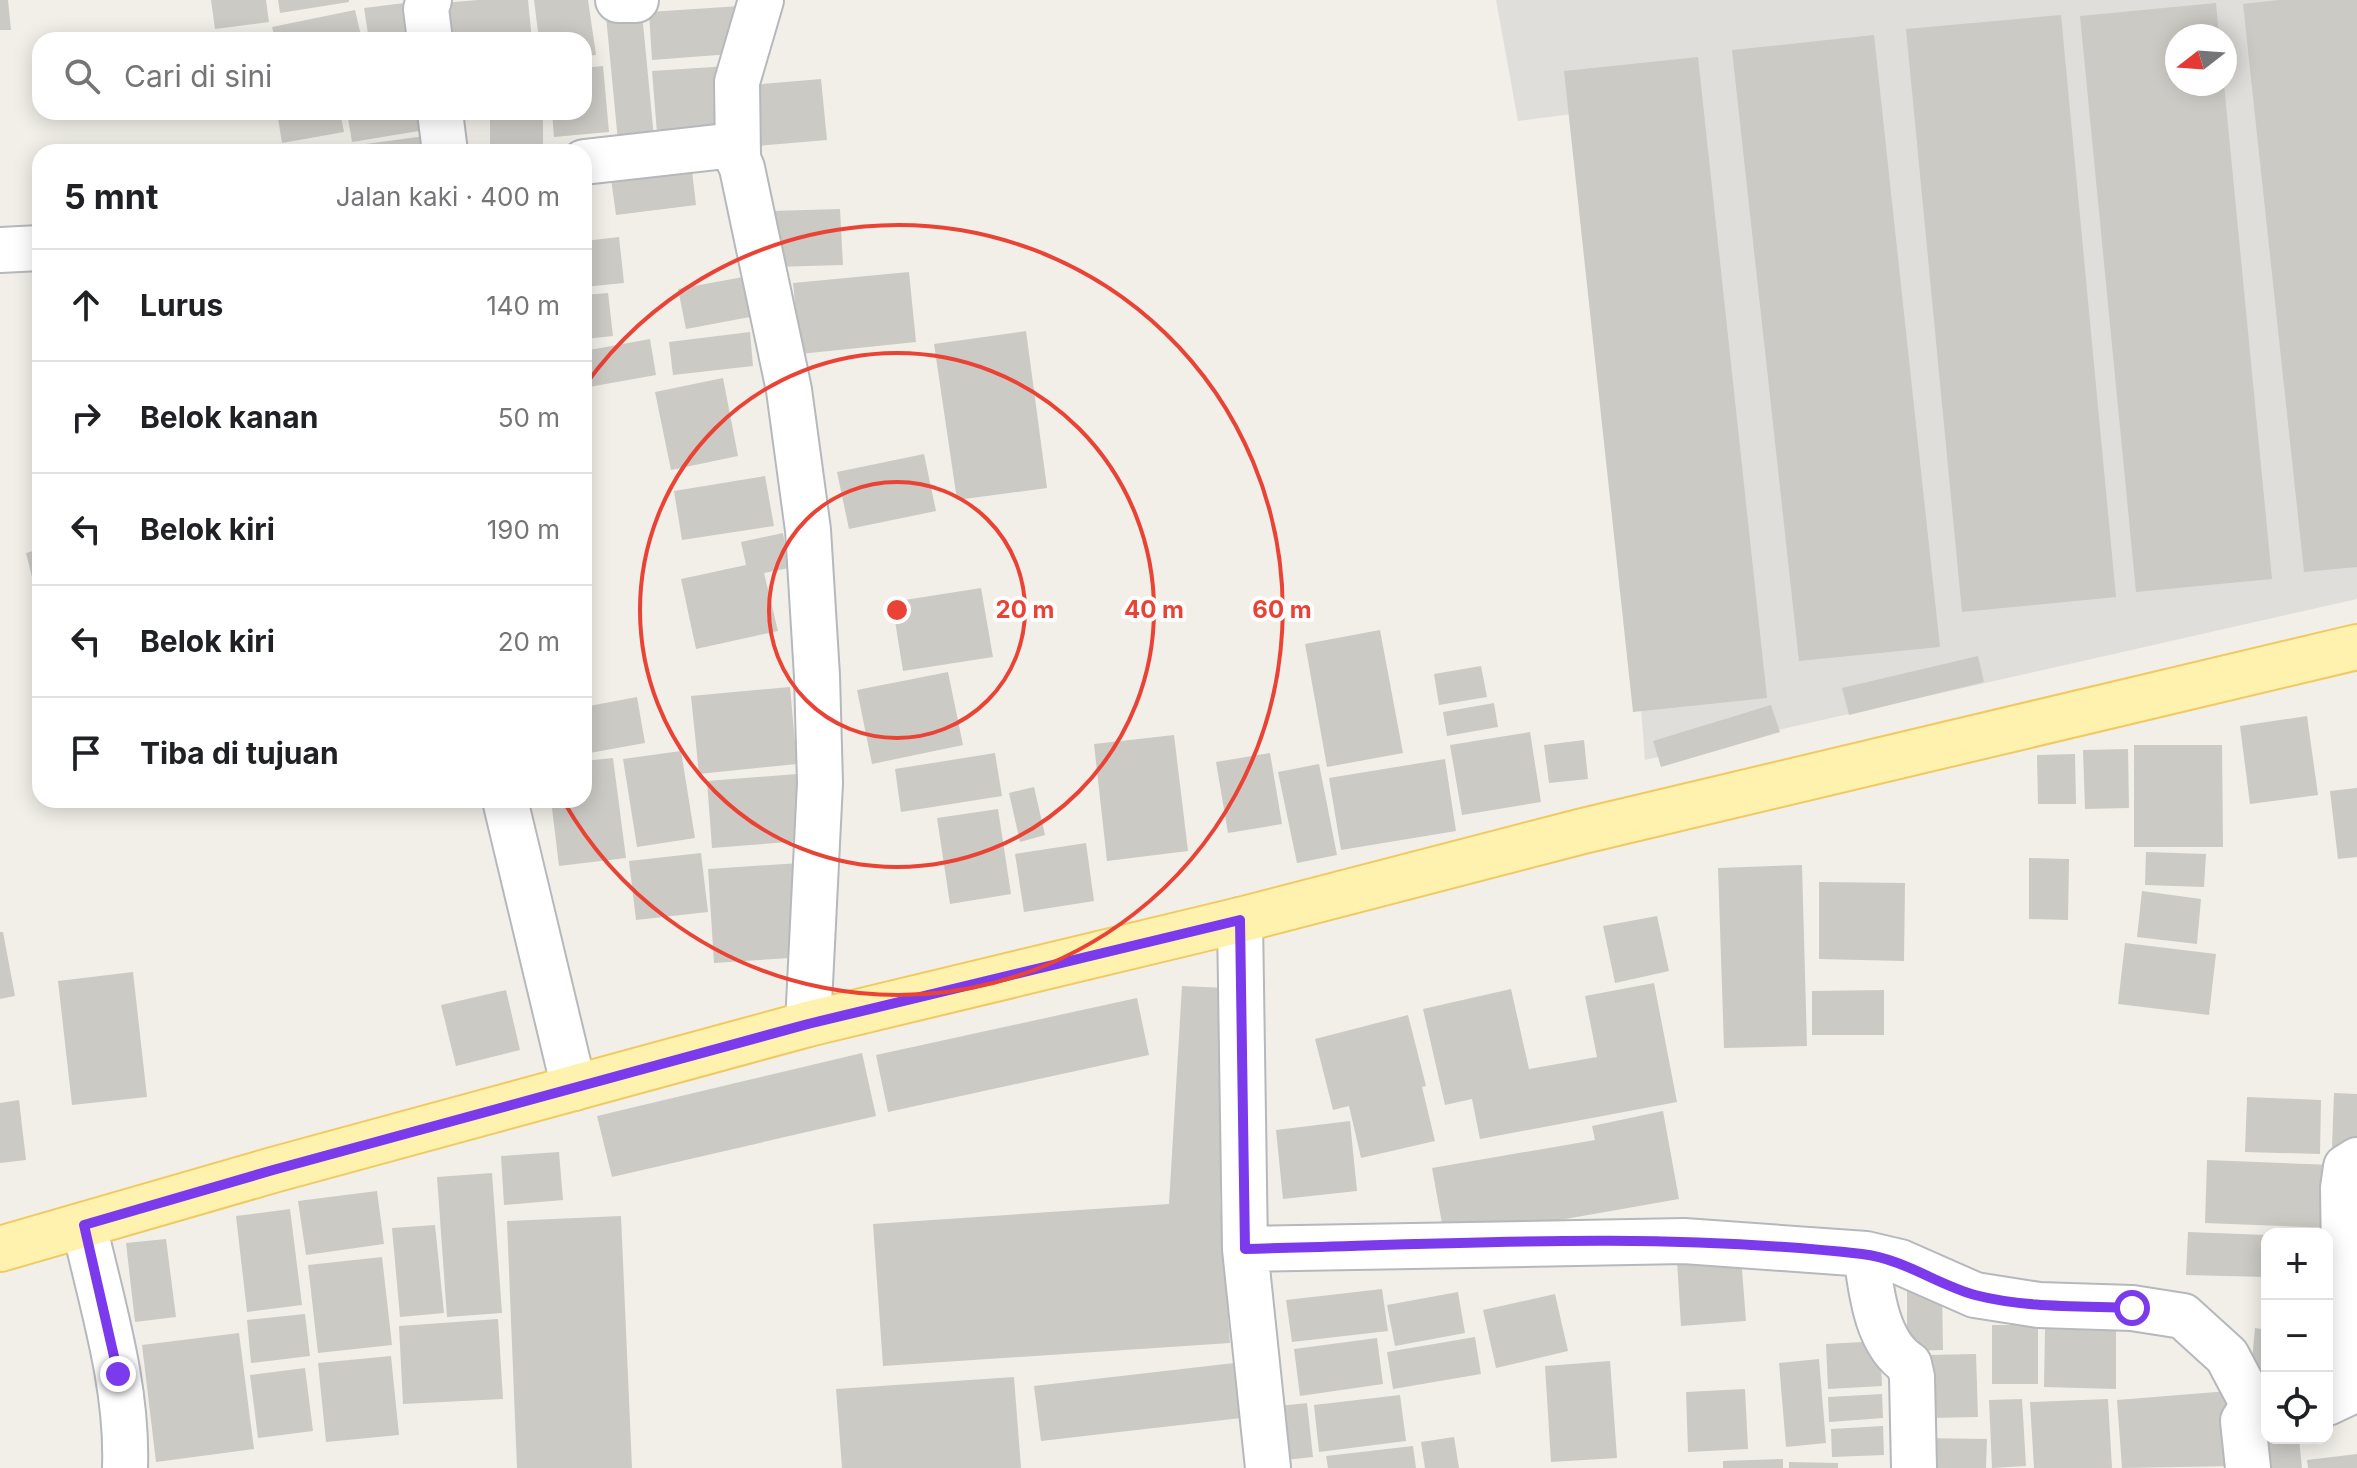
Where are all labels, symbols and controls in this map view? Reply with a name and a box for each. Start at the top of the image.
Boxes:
north arrow [2165,24,2237,96]
search box [32,32,592,120]
icon: search [60,54,104,98]
text: Cari di sini [124,58,272,94]
text: 5 mnt [64,176,158,217]
text: Jalan kaki · 400 m [336,181,560,212]
icon: ahead [64,283,108,327]
text: Lurus [140,287,223,323]
text: 140 m [486,290,560,321]
icon: right [64,395,108,439]
text: Belok kanan [140,399,318,435]
text: 50 m [498,402,560,433]
icon: left [64,507,108,551]
text: Belok kiri [140,511,275,547]
text: 190 m [487,514,560,545]
text: 20 m [996,595,1054,624]
text: 40 m [1124,595,1184,624]
text: 60 m [1252,595,1312,624]
centre of rings [883,596,911,624]
icon: left [64,619,108,663]
text: Belok kiri [140,623,275,659]
text: 20 m [498,626,560,657]
icon: arrive [64,731,108,775]
text: Tiba di tujuan [140,735,339,771]
map controls [2261,1228,2333,1444]
button: + [2261,1228,2333,1300]
route start [2114,1290,2150,1326]
button: − [2261,1300,2333,1372]
route end [100,1356,136,1392]
button: locate [2261,1372,2333,1444]

